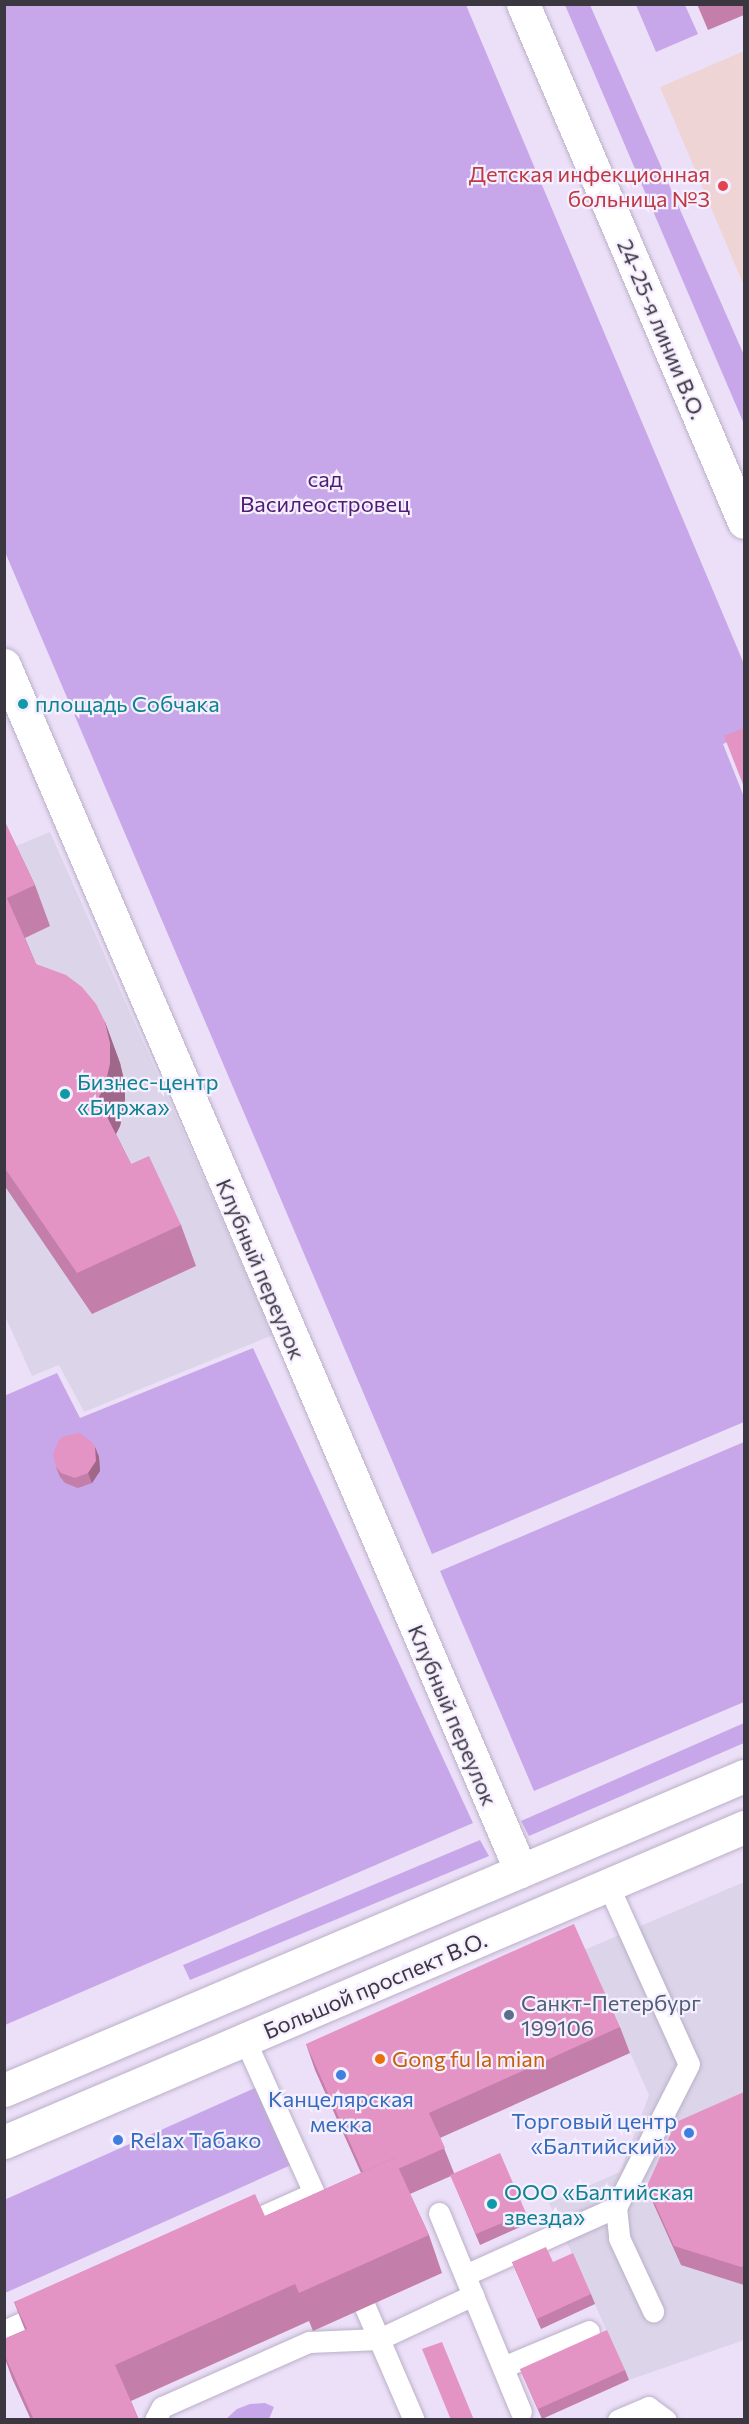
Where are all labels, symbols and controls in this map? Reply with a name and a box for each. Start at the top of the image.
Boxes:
place label: Детская инфекционная больница №3 [469,160,710,212]
marker: Детская инфекционная больница №3 [714,177,732,195]
street label: 24-25-я линии В.О. [612,235,712,423]
park label: сад Василеостровец [240,465,410,516]
place label: площадь Собчака [35,691,220,717]
marker: площадь Собчака [16,697,30,711]
place label: Бизнес-центр «Биржа» [77,1068,218,1120]
marker: Бизнес-центр «Биржа» [58,1087,72,1101]
street label: Клубный переулок [211,1175,311,1363]
street label: Клубный переулок [403,1621,503,1809]
street label: Большой проспект В.О. [259,1926,491,2044]
place label: Санкт-Петербург 199106 [521,1989,701,2041]
marker: Санкт-Петербург 199106 [502,2008,516,2022]
place label: Gong fu la mian [392,2046,545,2072]
marker: Gong fu la mian [373,2052,387,2066]
marker: Канцелярская мекка [334,2068,348,2082]
place label: Канцелярская мекка [268,2085,414,2136]
place label: Торговый центр «Балтийский» [511,2107,677,2158]
marker: Торговый центр «Балтийский» [682,2126,696,2140]
place label: Relax Табако [130,2127,261,2153]
marker: Relax Табако [111,2133,125,2147]
place label: ООО «Балтийская звезда» [504,2178,694,2230]
marker: ООО «Балтийская звезда» [485,2197,499,2211]

